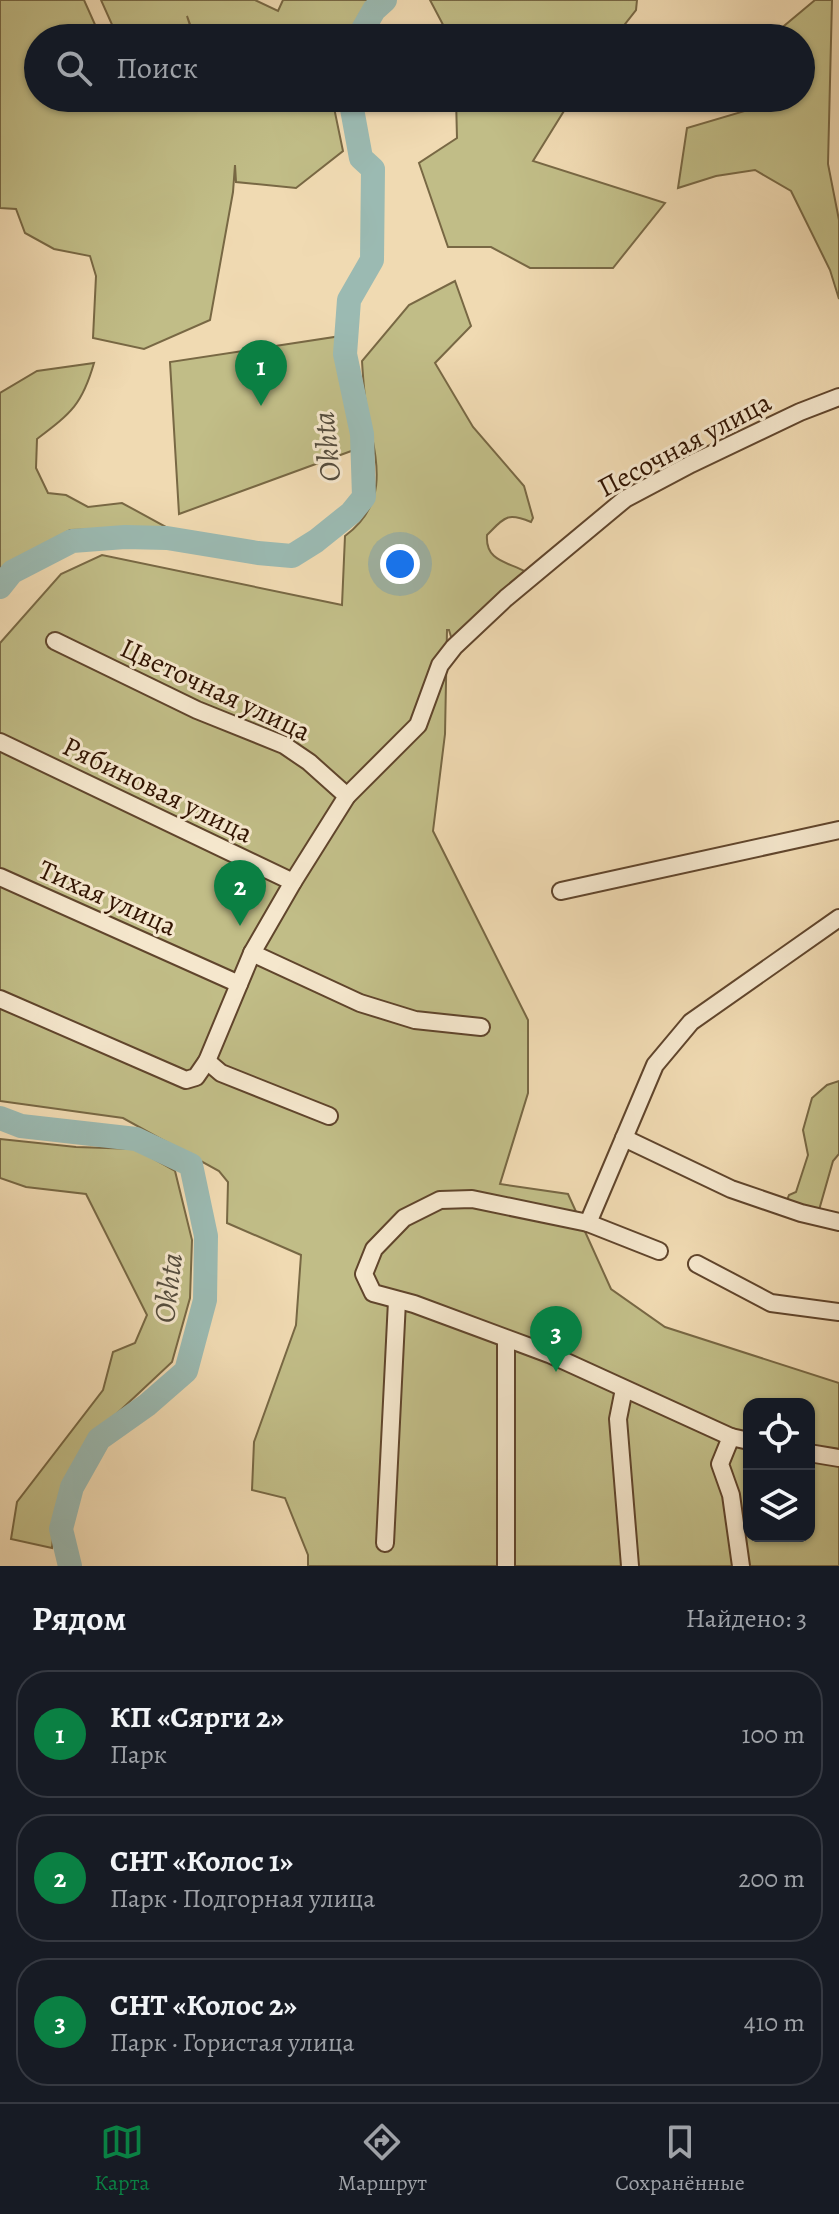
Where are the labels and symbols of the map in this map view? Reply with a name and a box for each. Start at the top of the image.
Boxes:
pin: 1 [235,340,287,406]
street label: Песочная улица [591,383,778,507]
water label: Okhta [303,410,351,484]
your location [380,544,420,584]
street label: Цветочная улица [114,629,317,751]
street label: Рябиновая улица [56,727,259,852]
street label: Тихая улица [32,851,183,945]
pin: 2 [214,860,266,926]
water label: Okhta [144,1251,192,1325]
pin: 3 [530,1306,582,1372]

